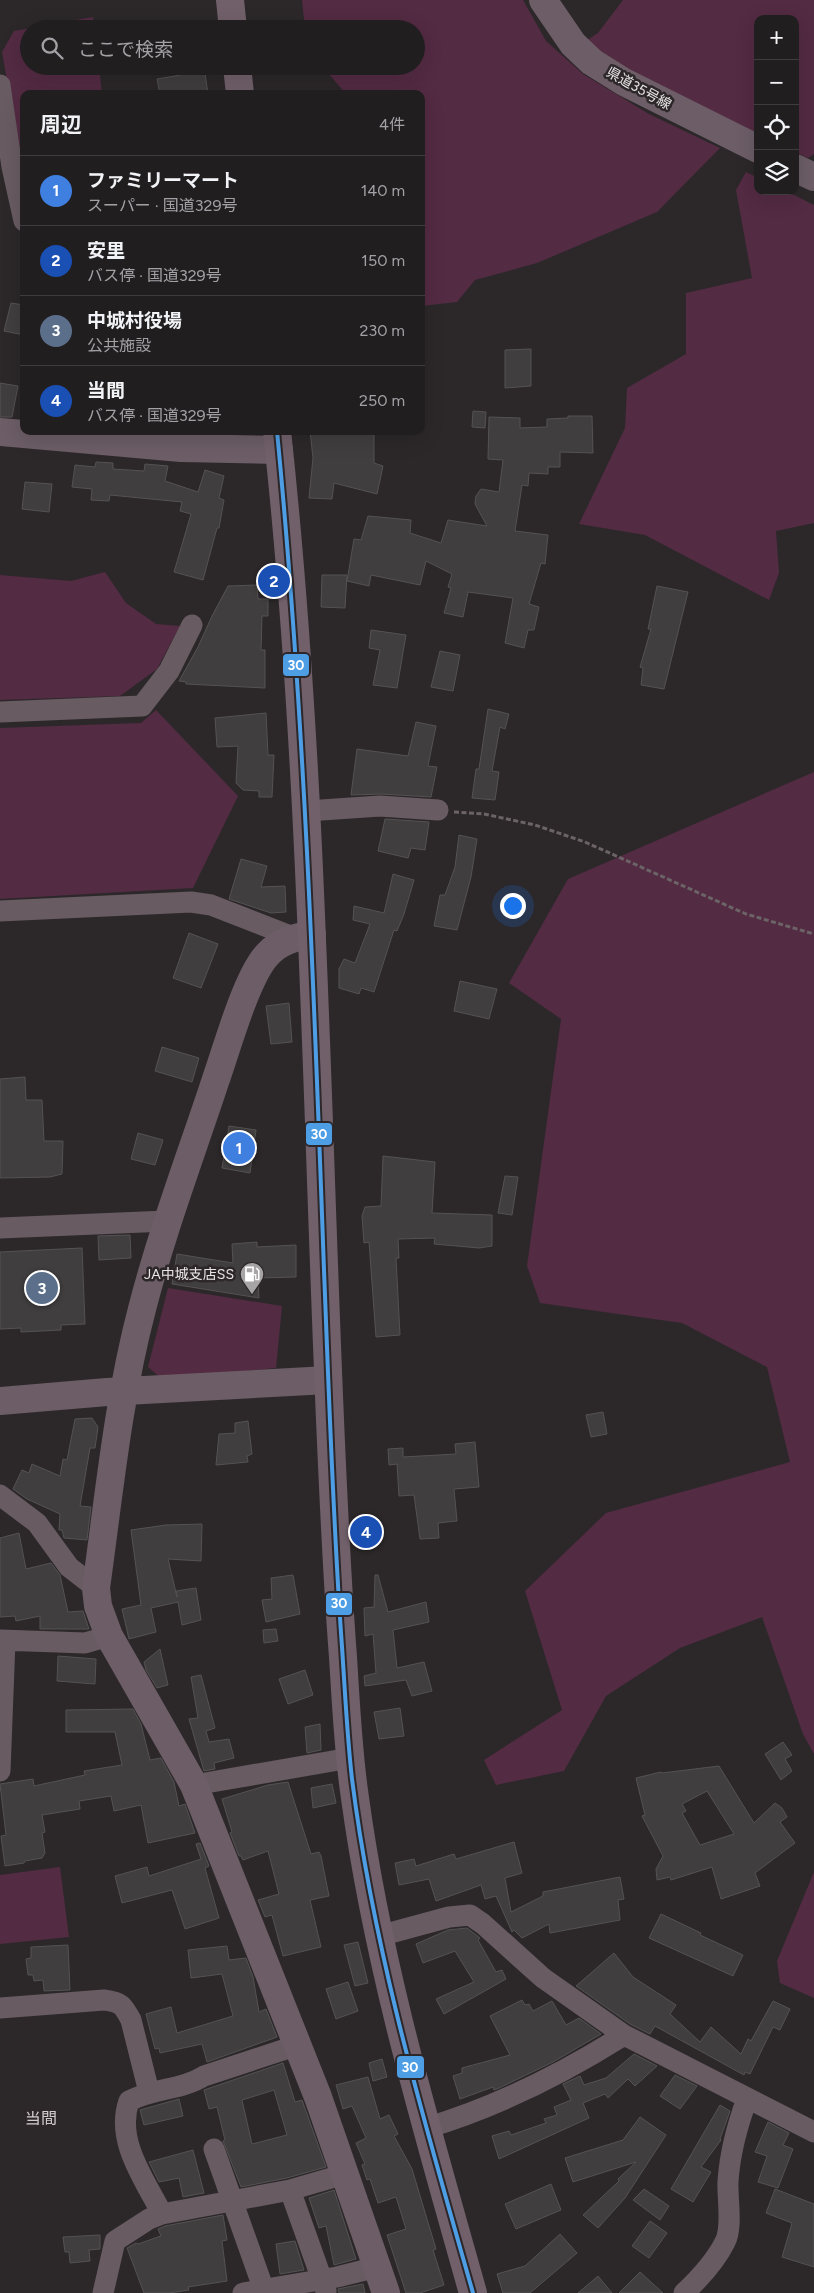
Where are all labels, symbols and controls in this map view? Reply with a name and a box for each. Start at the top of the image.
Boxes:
map controls [754,15,799,195]
button: + [754,15,799,60]
search box [20,20,425,75]
icon: search [38,34,66,62]
text: ここで検索 [78,38,173,61]
button: − [754,60,799,105]
street label: 県道35号線 [603,64,674,113]
button: locate [754,105,799,150]
text: 周辺 [40,112,82,137]
text: 4件 [379,115,405,134]
button: layers [754,150,799,195]
text: ファミリーマート [87,169,239,192]
text: 1 [53,181,59,200]
text: 140 m [361,181,405,200]
text: スーパー · 国道329号 [87,196,238,215]
text: 安里 [87,239,125,262]
text: 2 [51,251,61,270]
text: 150 m [361,251,405,270]
text: バス停 · 国道329号 [87,266,222,285]
text: 中城村役場 [87,309,182,332]
text: 3 [52,321,60,340]
text: 230 m [360,321,405,340]
text: 公共施設 [87,336,151,355]
text: 当間 [87,379,125,402]
text: 4 [51,391,61,410]
text: 250 m [359,391,405,410]
text: バス停 · 国道329号 [87,406,222,425]
pin: 2 [258,562,290,600]
line badge: 30 [282,653,310,677]
text: 30 [288,657,304,674]
your location [500,893,526,919]
line badge: 30 [305,1122,333,1146]
text: 30 [311,1126,327,1143]
pin: 1 [223,1129,255,1167]
fuel station icon: JA中城支店SS [239,1261,265,1295]
place label: JA中城支店SS [144,1266,234,1283]
pin: 3 [26,1269,58,1307]
pin: 4 [350,1513,382,1551]
line badge: 30 [325,1592,353,1616]
text: 30 [331,1595,347,1612]
line badge: 30 [396,2055,425,2079]
text: 30 [402,2059,418,2076]
district label: 当間 [25,2109,57,2128]

